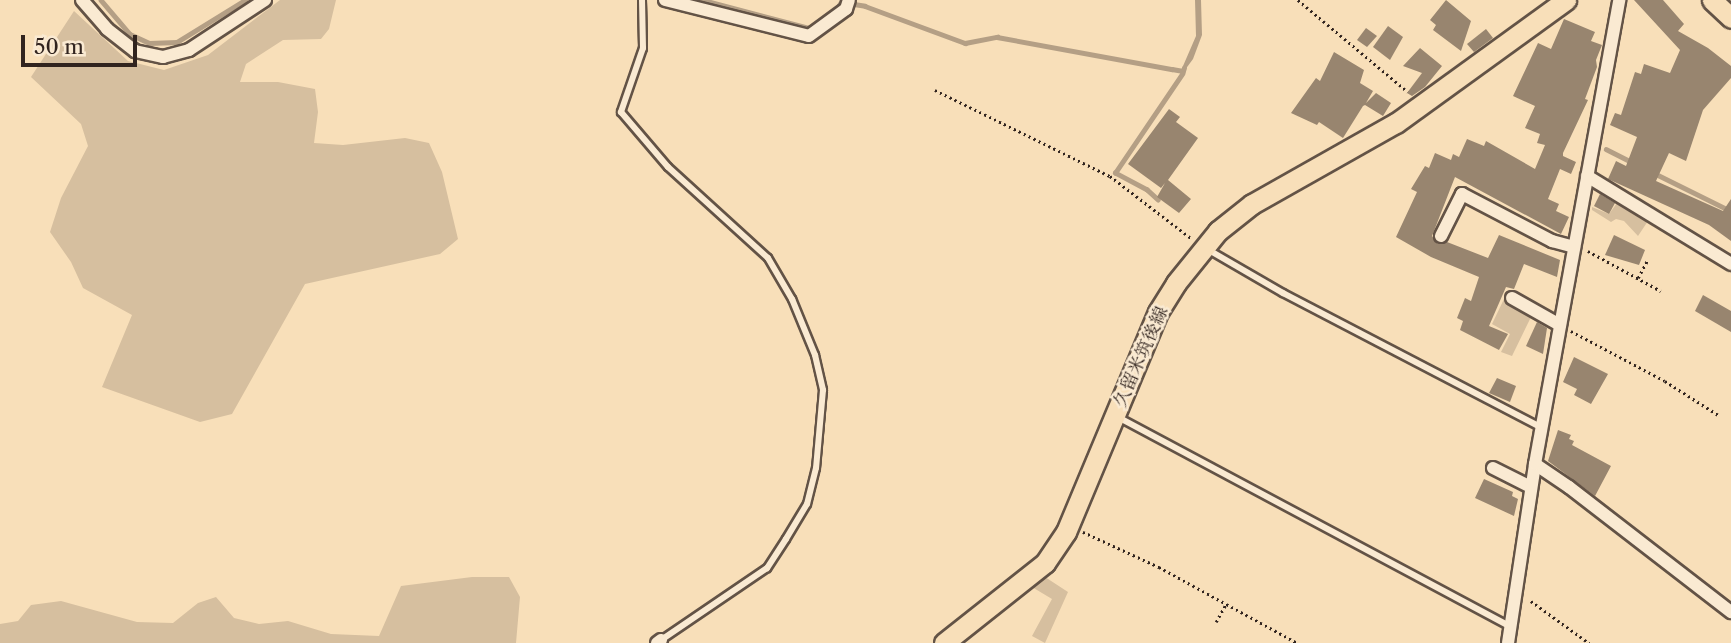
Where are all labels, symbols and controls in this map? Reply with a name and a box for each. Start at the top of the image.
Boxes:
scale bar [24,21,140,65]
text: 50 m [34,34,84,59]
street label: 久留米筑後線 [1109,303,1173,411]

